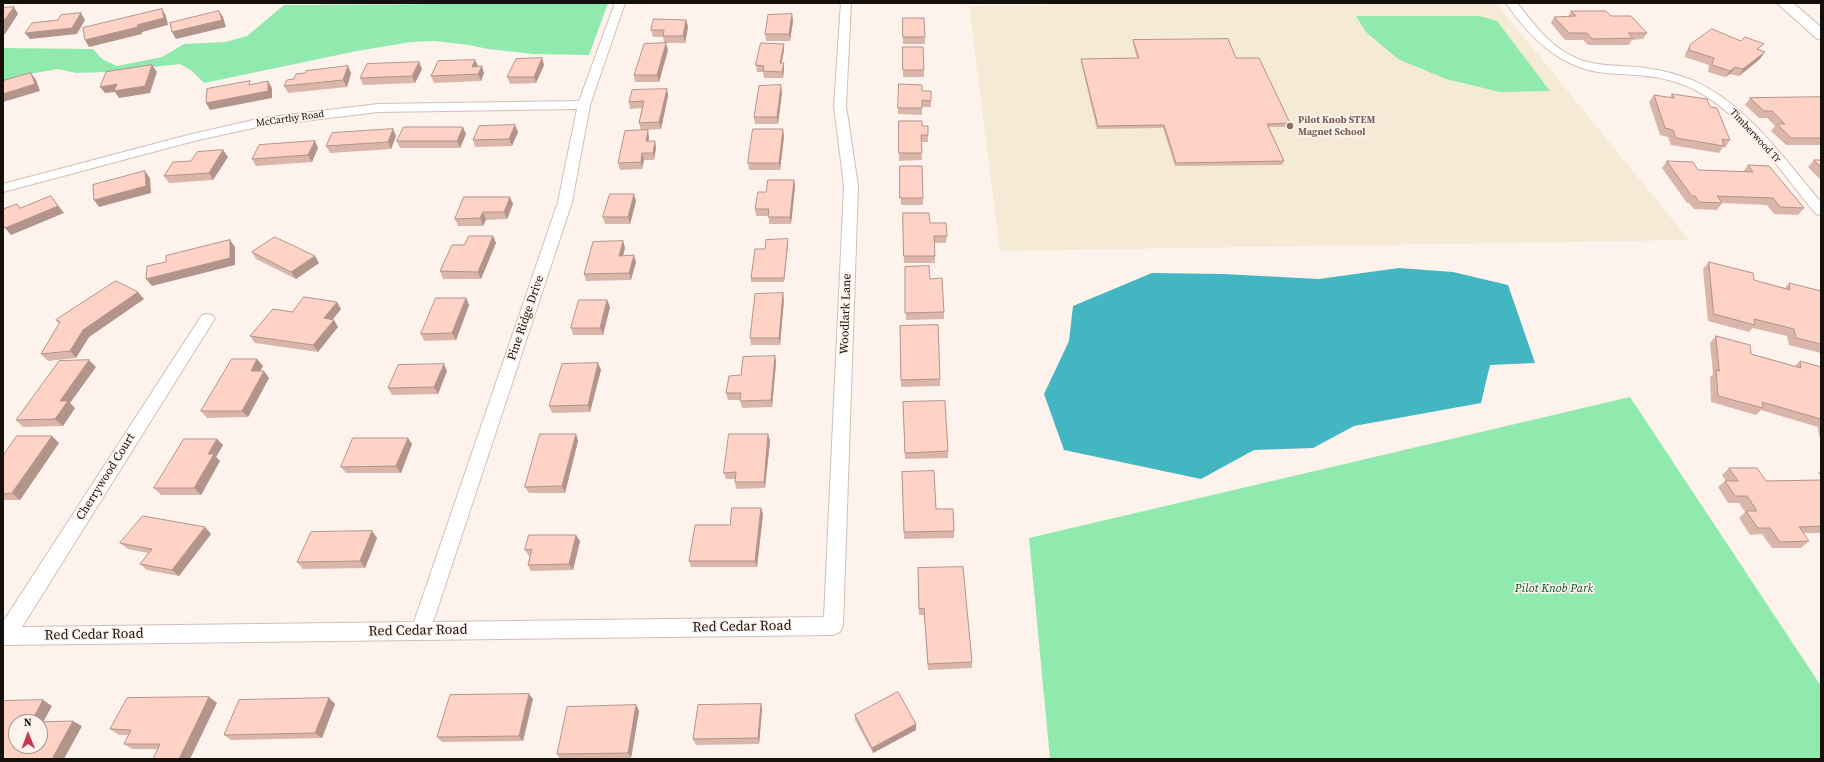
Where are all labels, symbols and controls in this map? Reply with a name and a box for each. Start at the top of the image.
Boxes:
street label: Timberwood Tr [1727,106,1783,166]
street label: McCarthy Road [255,108,325,130]
place label: Pilot Knob STEM Magnet School [1298,114,1375,138]
marker: Pilot Knob STEM Magnet School [1285,121,1295,131]
street label: Woodlark Lane [837,273,855,355]
street label: Pine Ridge Drive [505,274,547,362]
street label: Cherrywood Court [74,431,138,523]
park label: Pilot Knob Park [1515,582,1593,596]
street label: Red Cedar Road [692,618,792,636]
street label: Red Cedar Road [368,622,468,640]
street label: Red Cedar Road [44,626,144,644]
north arrow [8,714,48,754]
text: N [24,715,32,730]

